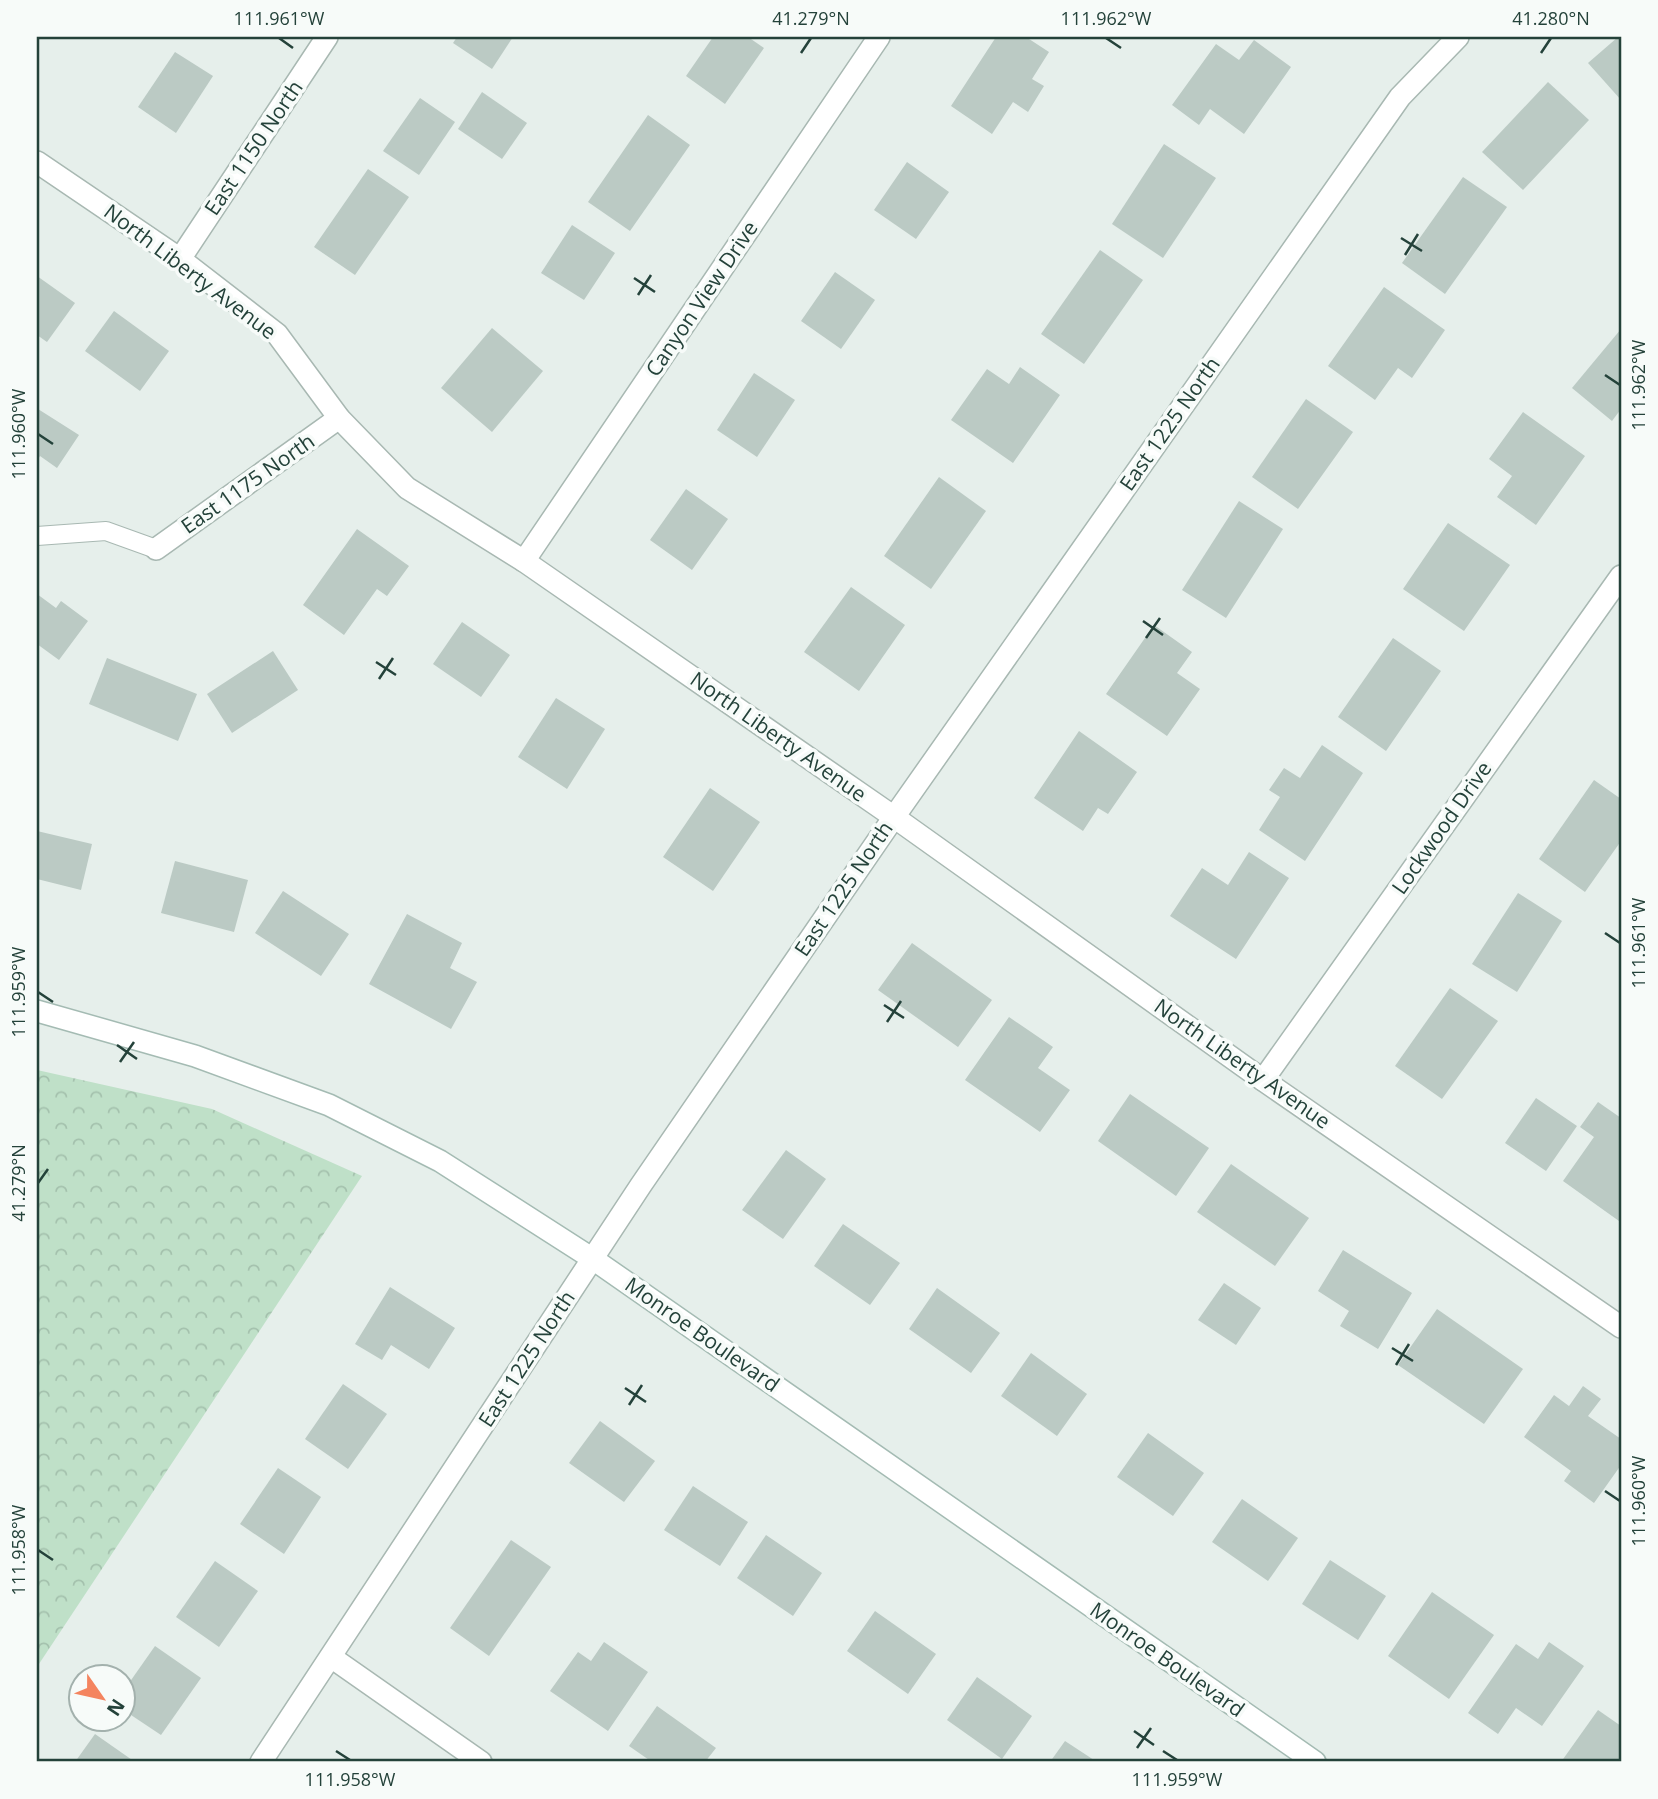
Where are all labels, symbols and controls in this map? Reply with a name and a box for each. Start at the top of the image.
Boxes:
text: 111.961°W [234,6,325,30]
text: 41.279°N [772,6,850,30]
text: 111.962°W [1061,6,1152,30]
text: 41.280°N [1512,6,1590,30]
street label: East 1150 North [198,74,309,220]
street label: North Liberty Avenue [99,197,282,345]
street label: Canyon View Drive [639,215,764,382]
text: 111.962°W [1626,339,1650,430]
street label: East 1225 North [1113,351,1226,496]
text: 111.960°W [6,388,30,479]
street label: East 1175 North [175,427,320,540]
street label: North Liberty Avenue [685,665,872,808]
street label: Lockwood Drive [1385,756,1497,899]
street label: East 1225 North [788,815,899,961]
text: 111.961°W [1626,897,1650,988]
text: 111.959°W [6,946,30,1037]
street label: North Liberty Avenue [1149,992,1336,1135]
text: 41.279°N [6,1144,30,1222]
street label: Monroe Boulevard [620,1270,785,1398]
street label: East 1225 North [472,1285,581,1432]
text: 111.960°W [1626,1455,1650,1546]
text: 111.958°W [6,1504,30,1595]
street label: Monroe Boulevard [1085,1595,1250,1723]
north arrow [66,1662,136,1732]
text: N [101,1694,131,1721]
text: 111.958°W [305,1767,396,1791]
text: 111.959°W [1132,1767,1223,1791]

